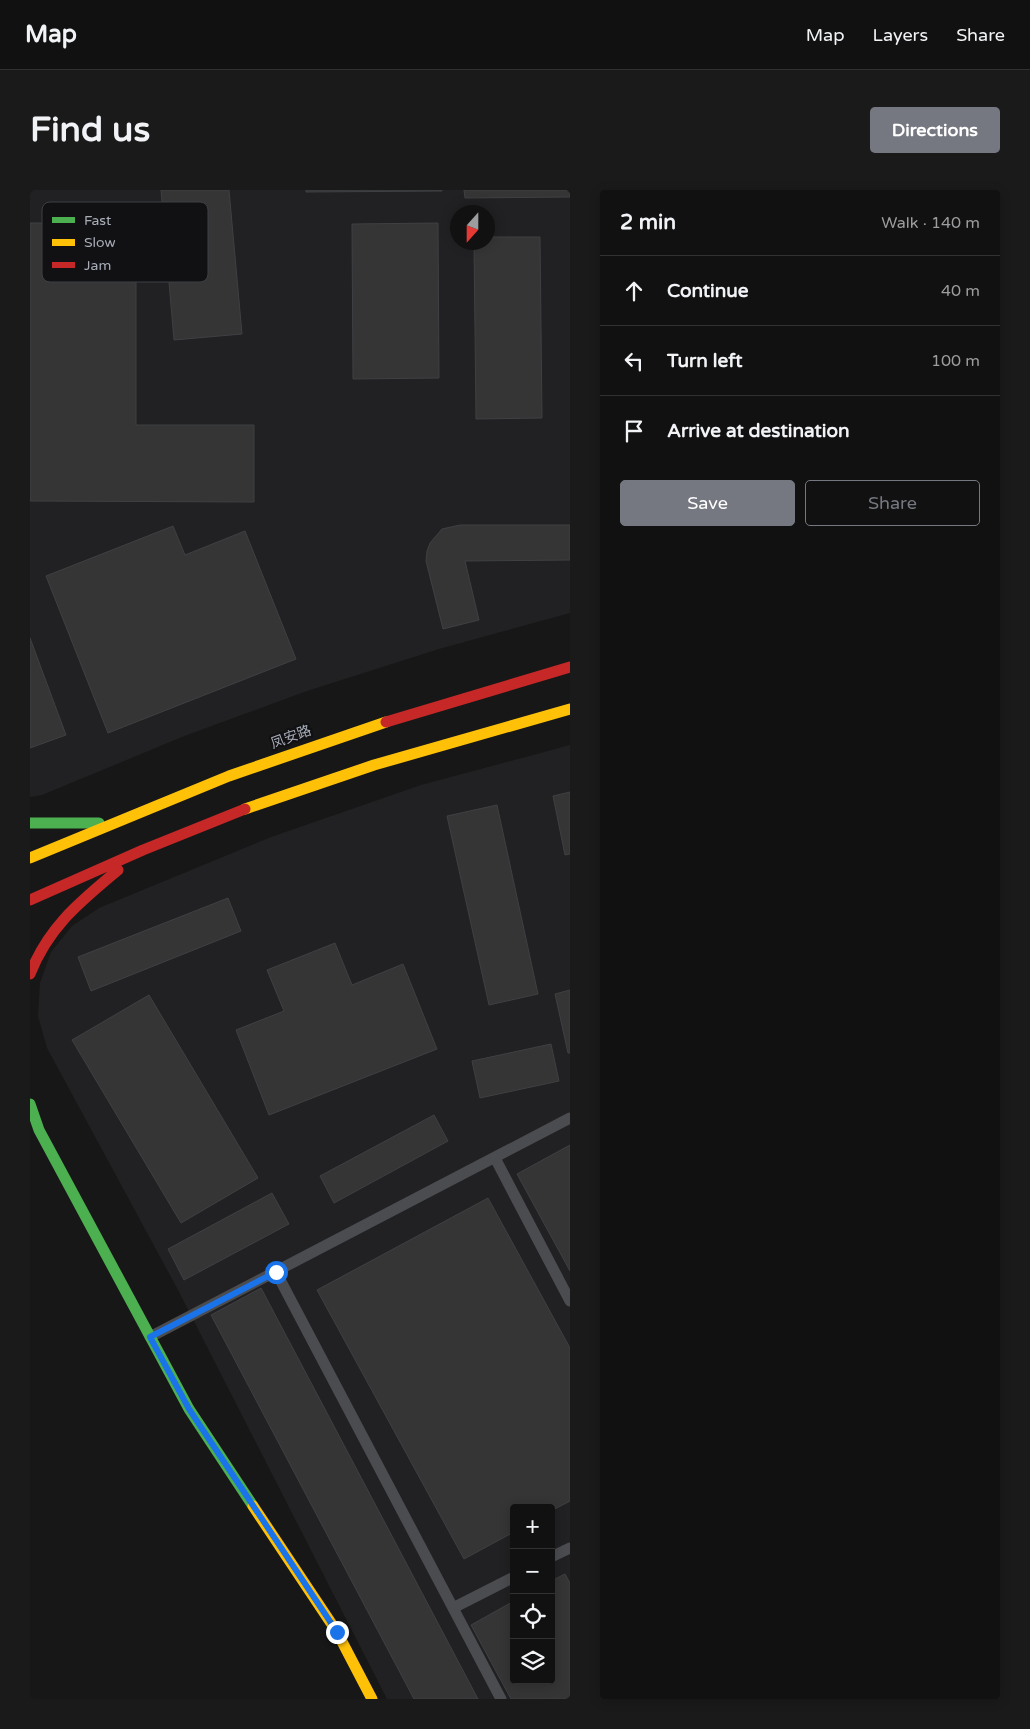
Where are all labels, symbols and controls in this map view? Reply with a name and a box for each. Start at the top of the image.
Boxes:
text: Map [25,20,77,49]
text: Map [806,24,845,46]
text: Layers [873,24,928,46]
text: Share [956,24,1005,46]
button: Directions [870,107,1000,153]
text: Find us [30,109,150,151]
legend [42,202,208,282]
north arrow [450,205,495,250]
text: 2 min [620,210,676,235]
text: Fast [84,212,112,229]
text: Walk · 140 m [881,213,980,233]
text: Slow [84,234,116,251]
text: Jam [84,257,111,274]
icon: ahead [620,277,648,305]
text: Continue [667,280,749,302]
text: 40 m [941,281,980,301]
icon: left [620,347,648,375]
text: Turn left [667,350,743,372]
text: 100 m [931,351,980,371]
icon: arrive [620,417,648,445]
text: Arrive at destination [667,420,850,442]
button: Save [620,480,795,526]
button: Share [805,480,980,526]
street label: 凤安路 [268,722,314,752]
route start [265,1261,288,1284]
map controls [510,1504,555,1684]
button: + [510,1504,555,1549]
button: − [510,1549,555,1594]
button: locate [510,1594,555,1639]
route end [326,1621,349,1644]
button: layers [510,1639,555,1684]

